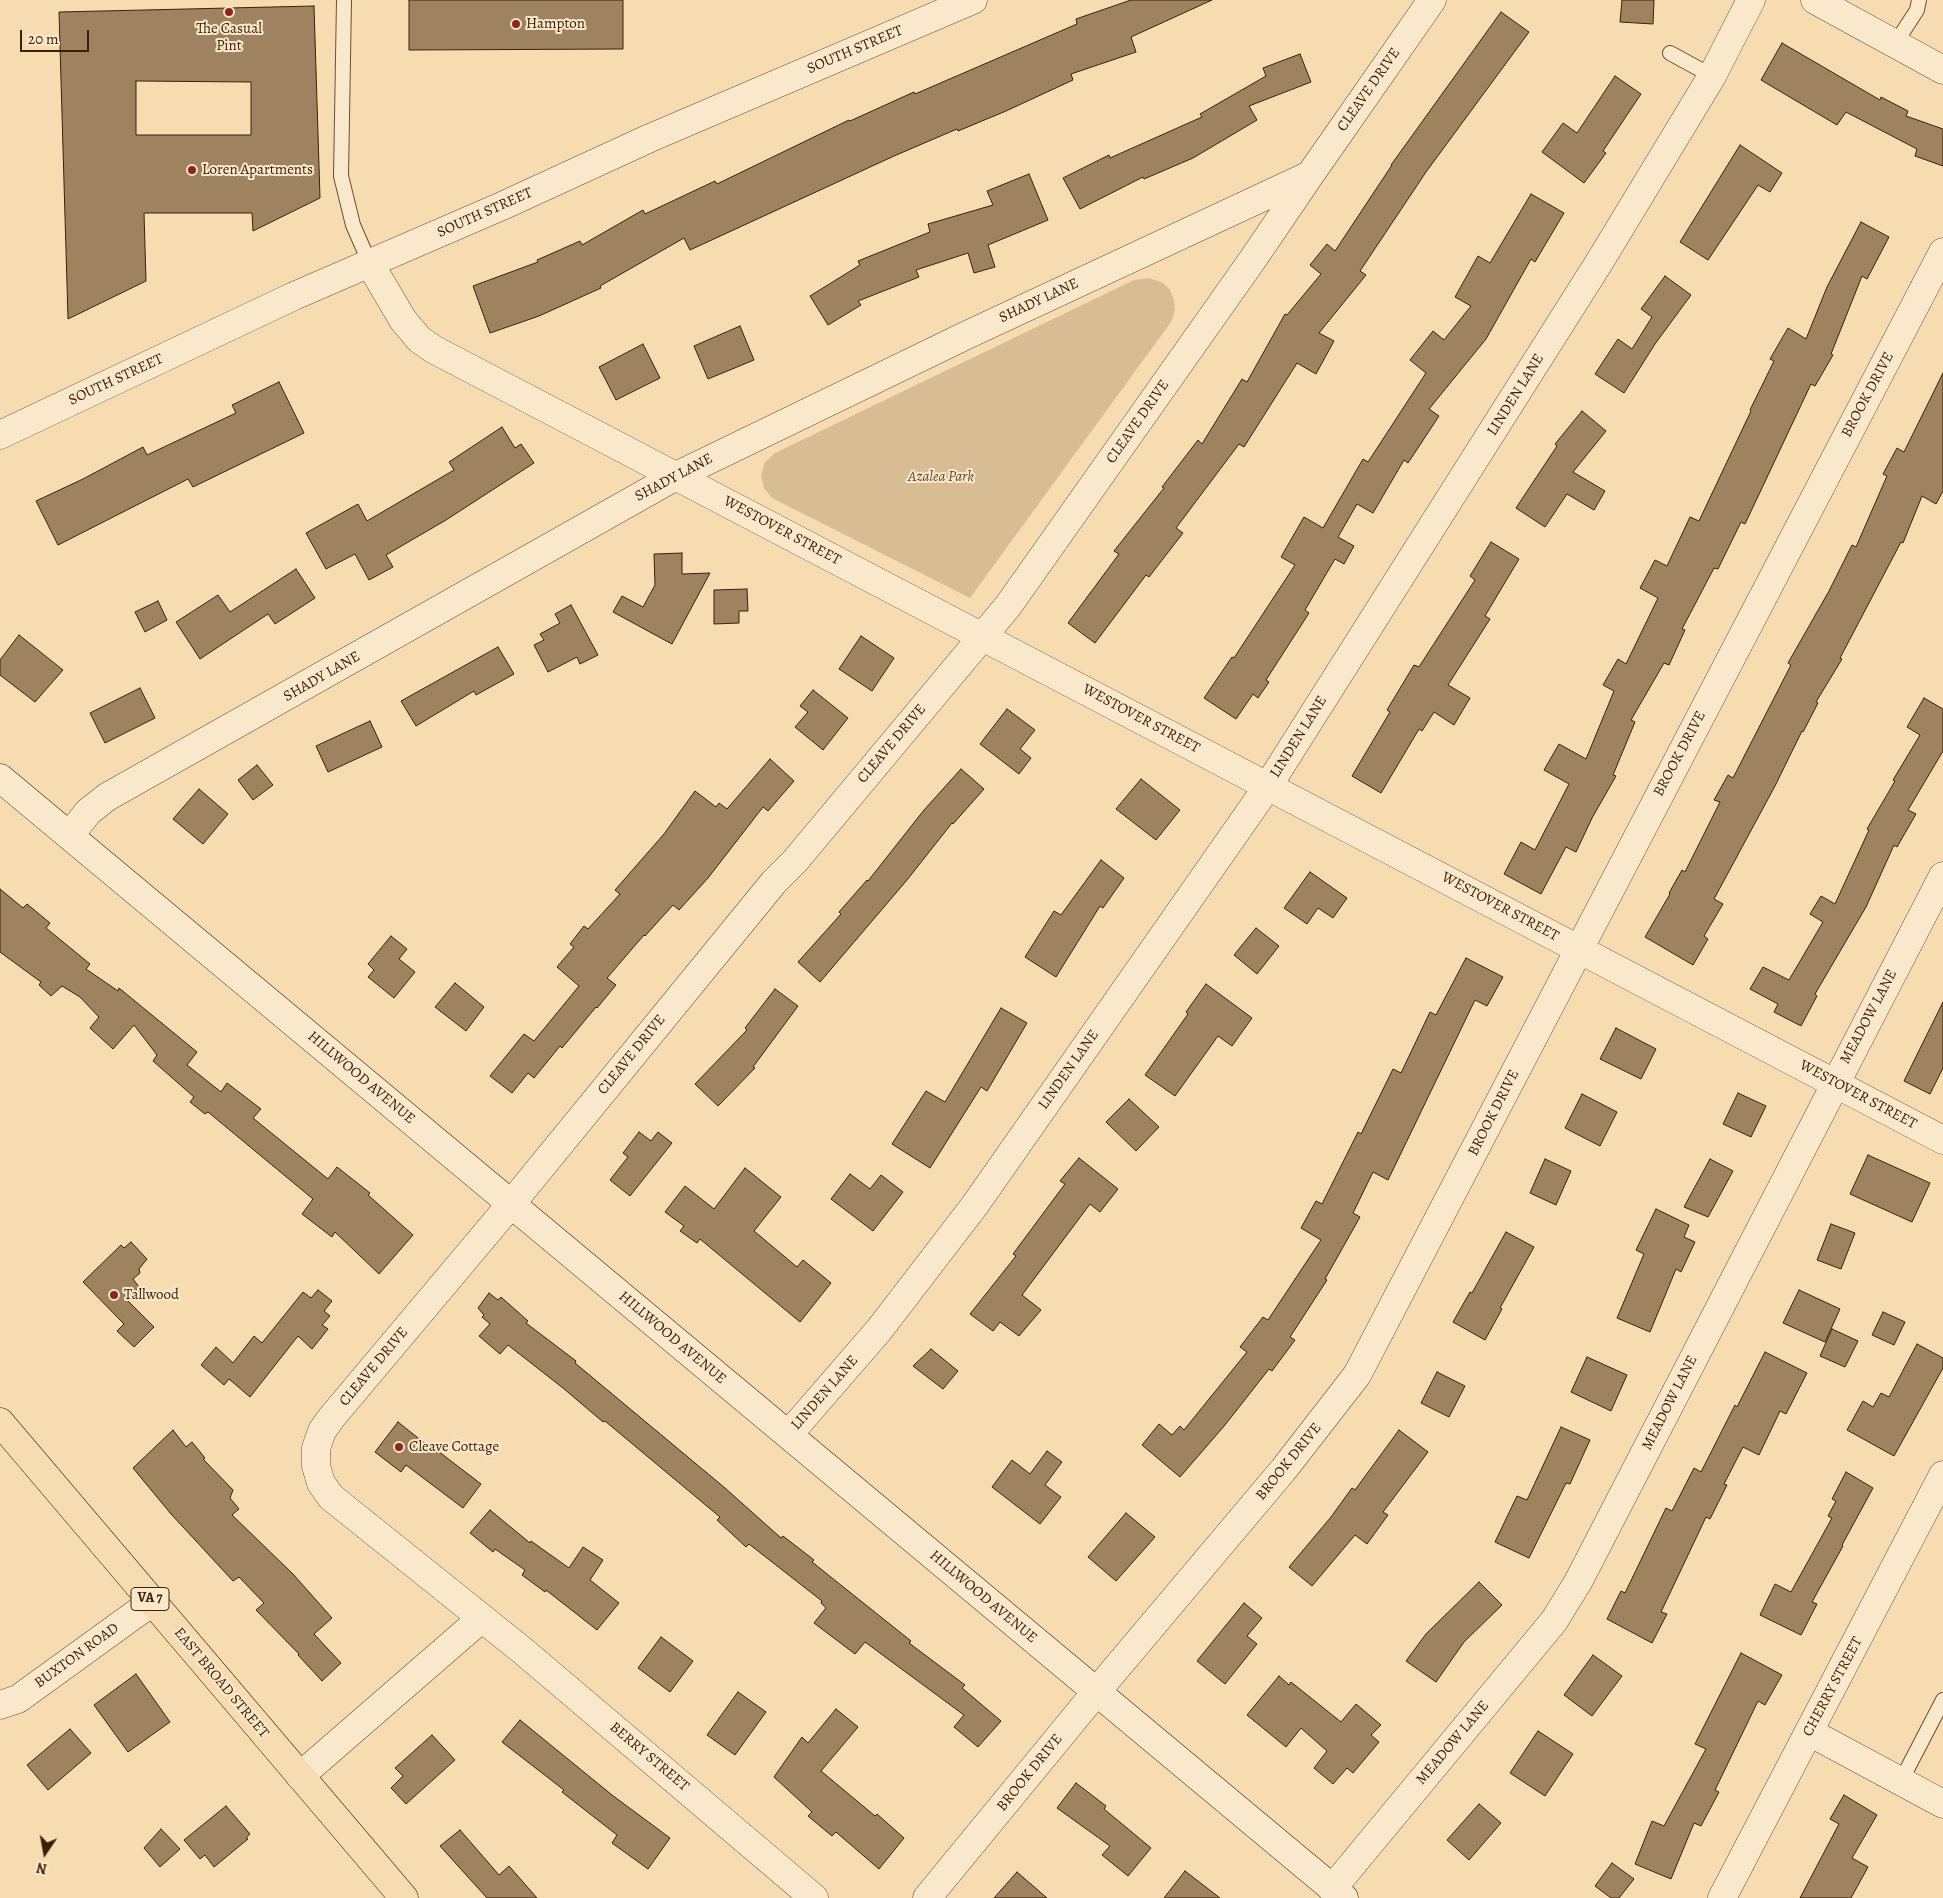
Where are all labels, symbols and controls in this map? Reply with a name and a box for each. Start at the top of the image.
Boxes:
marker: The Casual Pint [223,6,235,18]
place label: Hampton [526,15,585,33]
marker: Hampton [510,18,522,30]
scale bar [22,20,91,52]
place label: The Casual Pint [196,20,262,55]
street label: SOUTH STREET [804,22,906,78]
text: 20 m [28,29,59,49]
street label: CLEAVE DRIVE [1334,45,1404,135]
place label: Loren Apartments [202,161,313,179]
marker: Loren Apartments [186,164,198,176]
street label: SOUTH STREET [435,184,535,242]
street label: SHADY LANE [996,275,1082,327]
street label: BROOK DRIVE [1838,349,1898,441]
street label: SOUTH STREET [66,350,166,410]
street label: LINDEN LANE [1484,351,1548,439]
street label: CLEAVE DRIVE [1103,377,1173,467]
street label: SHADY LANE [632,450,716,506]
park label: Azalea Park [908,468,974,486]
street label: WESTOVER STREET [720,493,844,569]
street label: SHADY LANE [280,648,364,706]
street label: WESTOVER STREET [1079,681,1203,757]
street label: LINDEN LANE [1267,693,1331,781]
street label: CLEAVE DRIVE [854,701,930,787]
street label: BROOK DRIVE [1650,708,1710,800]
street label: WESTOVER STREET [1438,869,1562,945]
street label: MEADOW LANE [1837,967,1901,1067]
street label: CLEAVE DRIVE [594,1011,670,1099]
street label: LINDEN LANE [1035,1027,1103,1113]
street label: HILLWOOD AVENUE [304,1028,418,1128]
street label: WESTOVER STREET [1796,1057,1920,1133]
street label: BROOK DRIVE [1465,1067,1523,1159]
place label: Tallwood [124,1286,179,1304]
street label: HILLWOOD AVENUE [615,1288,729,1388]
marker: Tallwood [108,1289,120,1301]
street label: CLEAVE DRIVE [336,1324,412,1410]
street label: LINDEN LANE [788,1352,862,1434]
street label: MEADOW LANE [1638,1353,1702,1453]
street label: BROOK DRIVE [1252,1420,1326,1504]
place label: Cleave Cottage [409,1438,499,1456]
marker: Cleave Cottage [393,1441,405,1453]
street label: HILLWOOD AVENUE [926,1547,1040,1647]
road number: VA 7 [131,1588,169,1610]
street label: BUXTON ROAD [31,1619,123,1693]
street label: EAST BROAD STREET [170,1624,272,1742]
street label: CHERRY STREET [1799,1634,1867,1740]
street label: MEADOW LANE [1413,1697,1493,1789]
street label: BERRY STREET [606,1718,692,1796]
street label: BROOK DRIVE [993,1731,1067,1815]
north arrow [20,1828,70,1878]
text: N [35,1858,49,1879]

